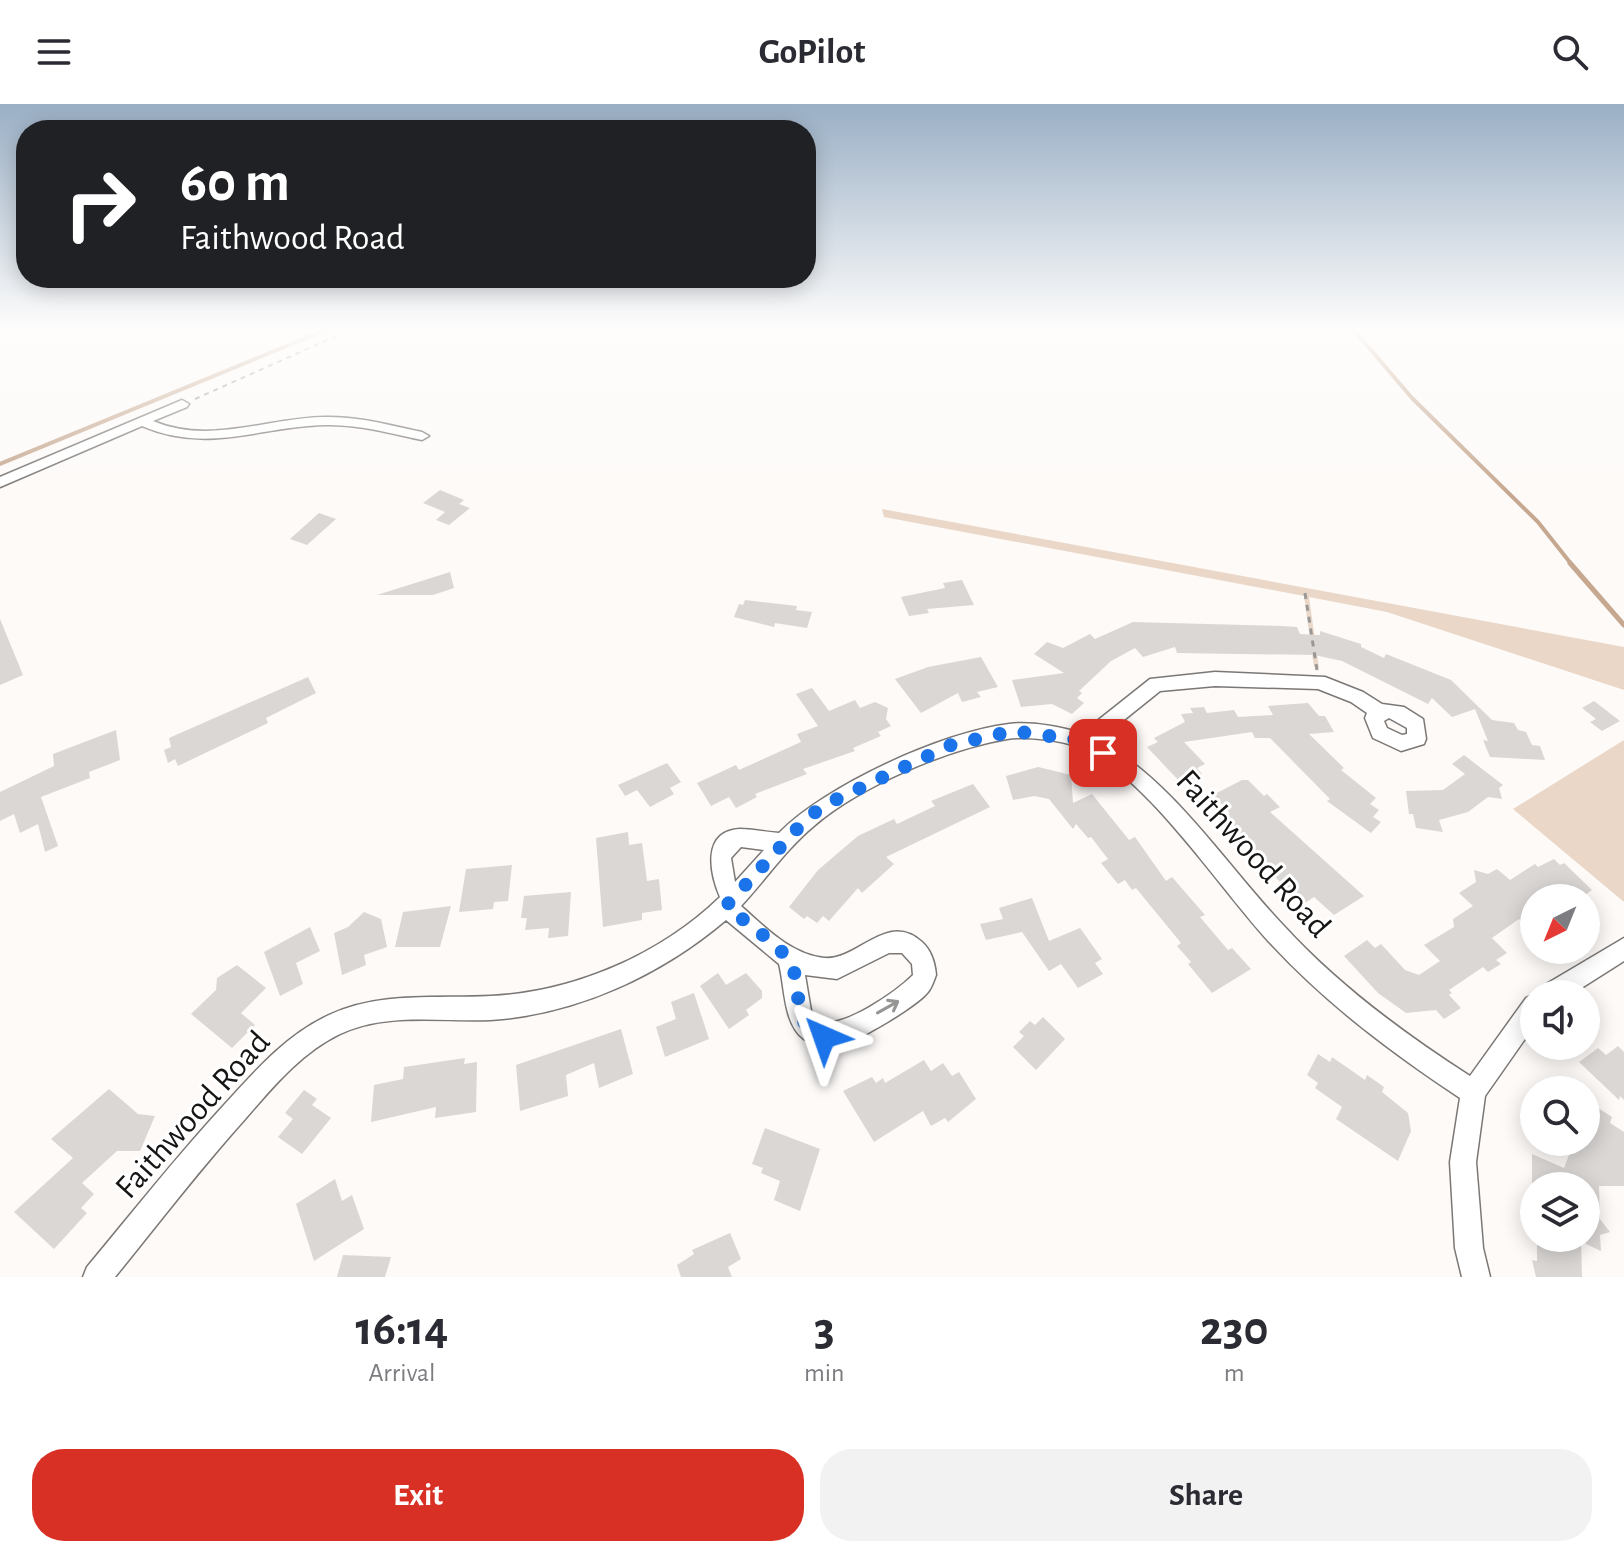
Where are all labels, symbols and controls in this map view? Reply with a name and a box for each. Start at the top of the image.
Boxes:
icon: menu [32,30,76,74]
icon: search [1548,30,1592,74]
text: GoPilot [759,34,865,70]
icon: right [48,152,152,256]
text: 60 m [180,155,290,211]
text: Faithwood Road [180,220,405,256]
pin [1069,719,1137,787]
icon: arrive [1081,731,1125,775]
street label: Faithwood Road [1169,764,1337,944]
north arrow [1520,884,1600,964]
map controls [1520,884,1600,1252]
button: sound [1520,980,1600,1060]
position arrow [782,995,866,1079]
one-way arrow [876,998,899,1014]
street label: Faithwood Road [109,1025,277,1205]
button: search [1520,1076,1600,1156]
button: layers [1520,1172,1600,1252]
text: 16:14 [356,1306,448,1354]
text: 3 [814,1306,835,1354]
text: 230 [1200,1306,1268,1354]
text: Arrival [369,1360,435,1386]
text: min [804,1360,845,1386]
text: m [1224,1360,1245,1386]
button: Exit [32,1449,804,1541]
button: Share [820,1449,1592,1541]

